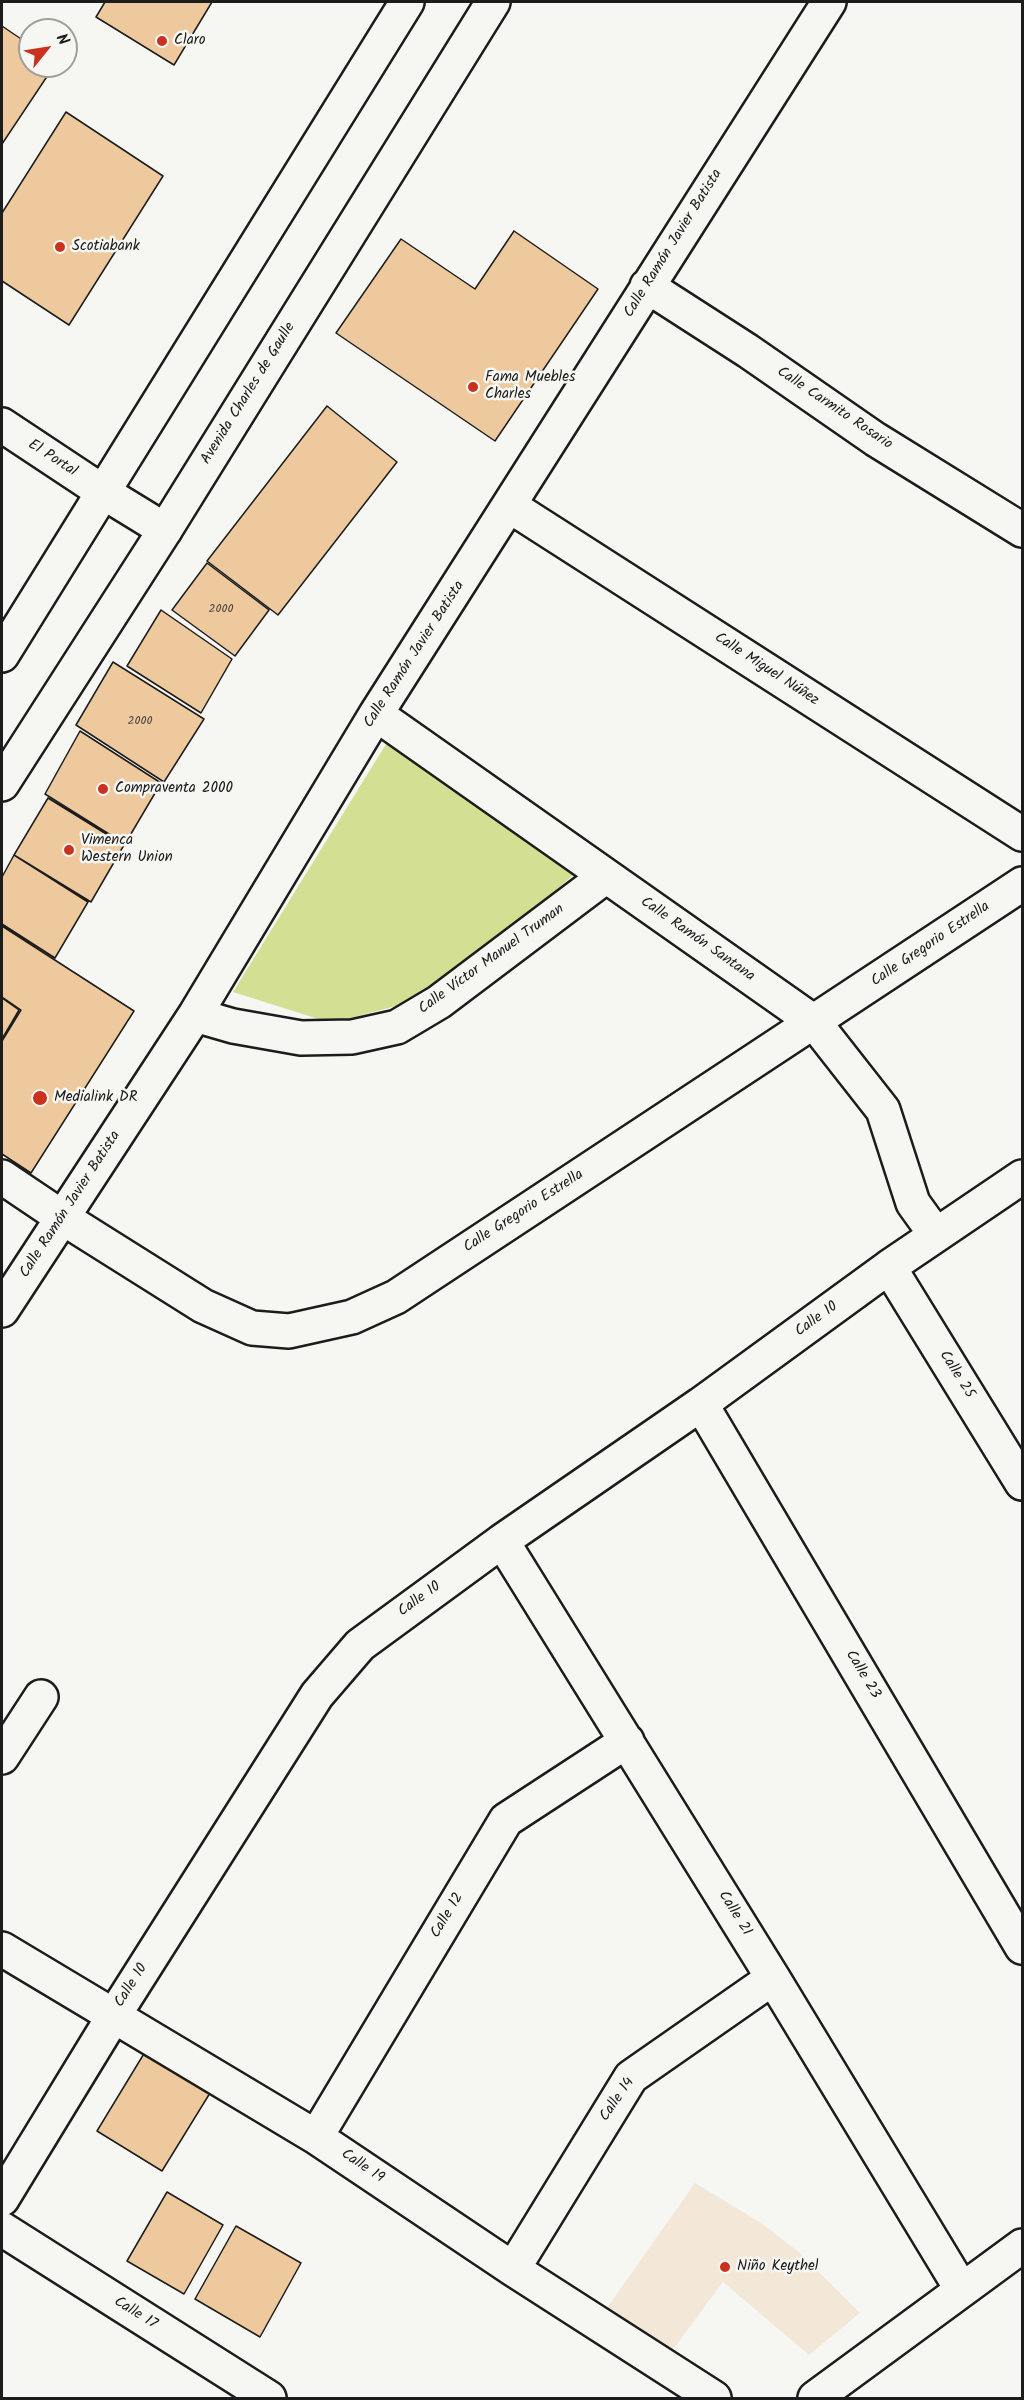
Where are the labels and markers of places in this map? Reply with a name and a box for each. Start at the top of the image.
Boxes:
place label: Claro [174,32,205,50]
marker: Claro [155,34,169,48]
place label: Scotiabank [72,238,140,256]
marker: Scotiabank [53,240,67,254]
place label: Fama Muebles Charles [485,369,575,404]
marker: Fama Muebles Charles [466,380,480,394]
place label: Compraventa 2000 [115,780,233,798]
marker: Compraventa 2000 [96,782,110,796]
place label: Vimenca Western Union [81,832,173,867]
marker: Vimenca Western Union [62,843,76,857]
marker: Medialink DR [31,1089,49,1107]
place label: Medialink DR [54,1089,137,1107]
place label: Niño Keythel [737,2258,818,2276]
marker: Niño Keythel [718,2260,732,2274]

